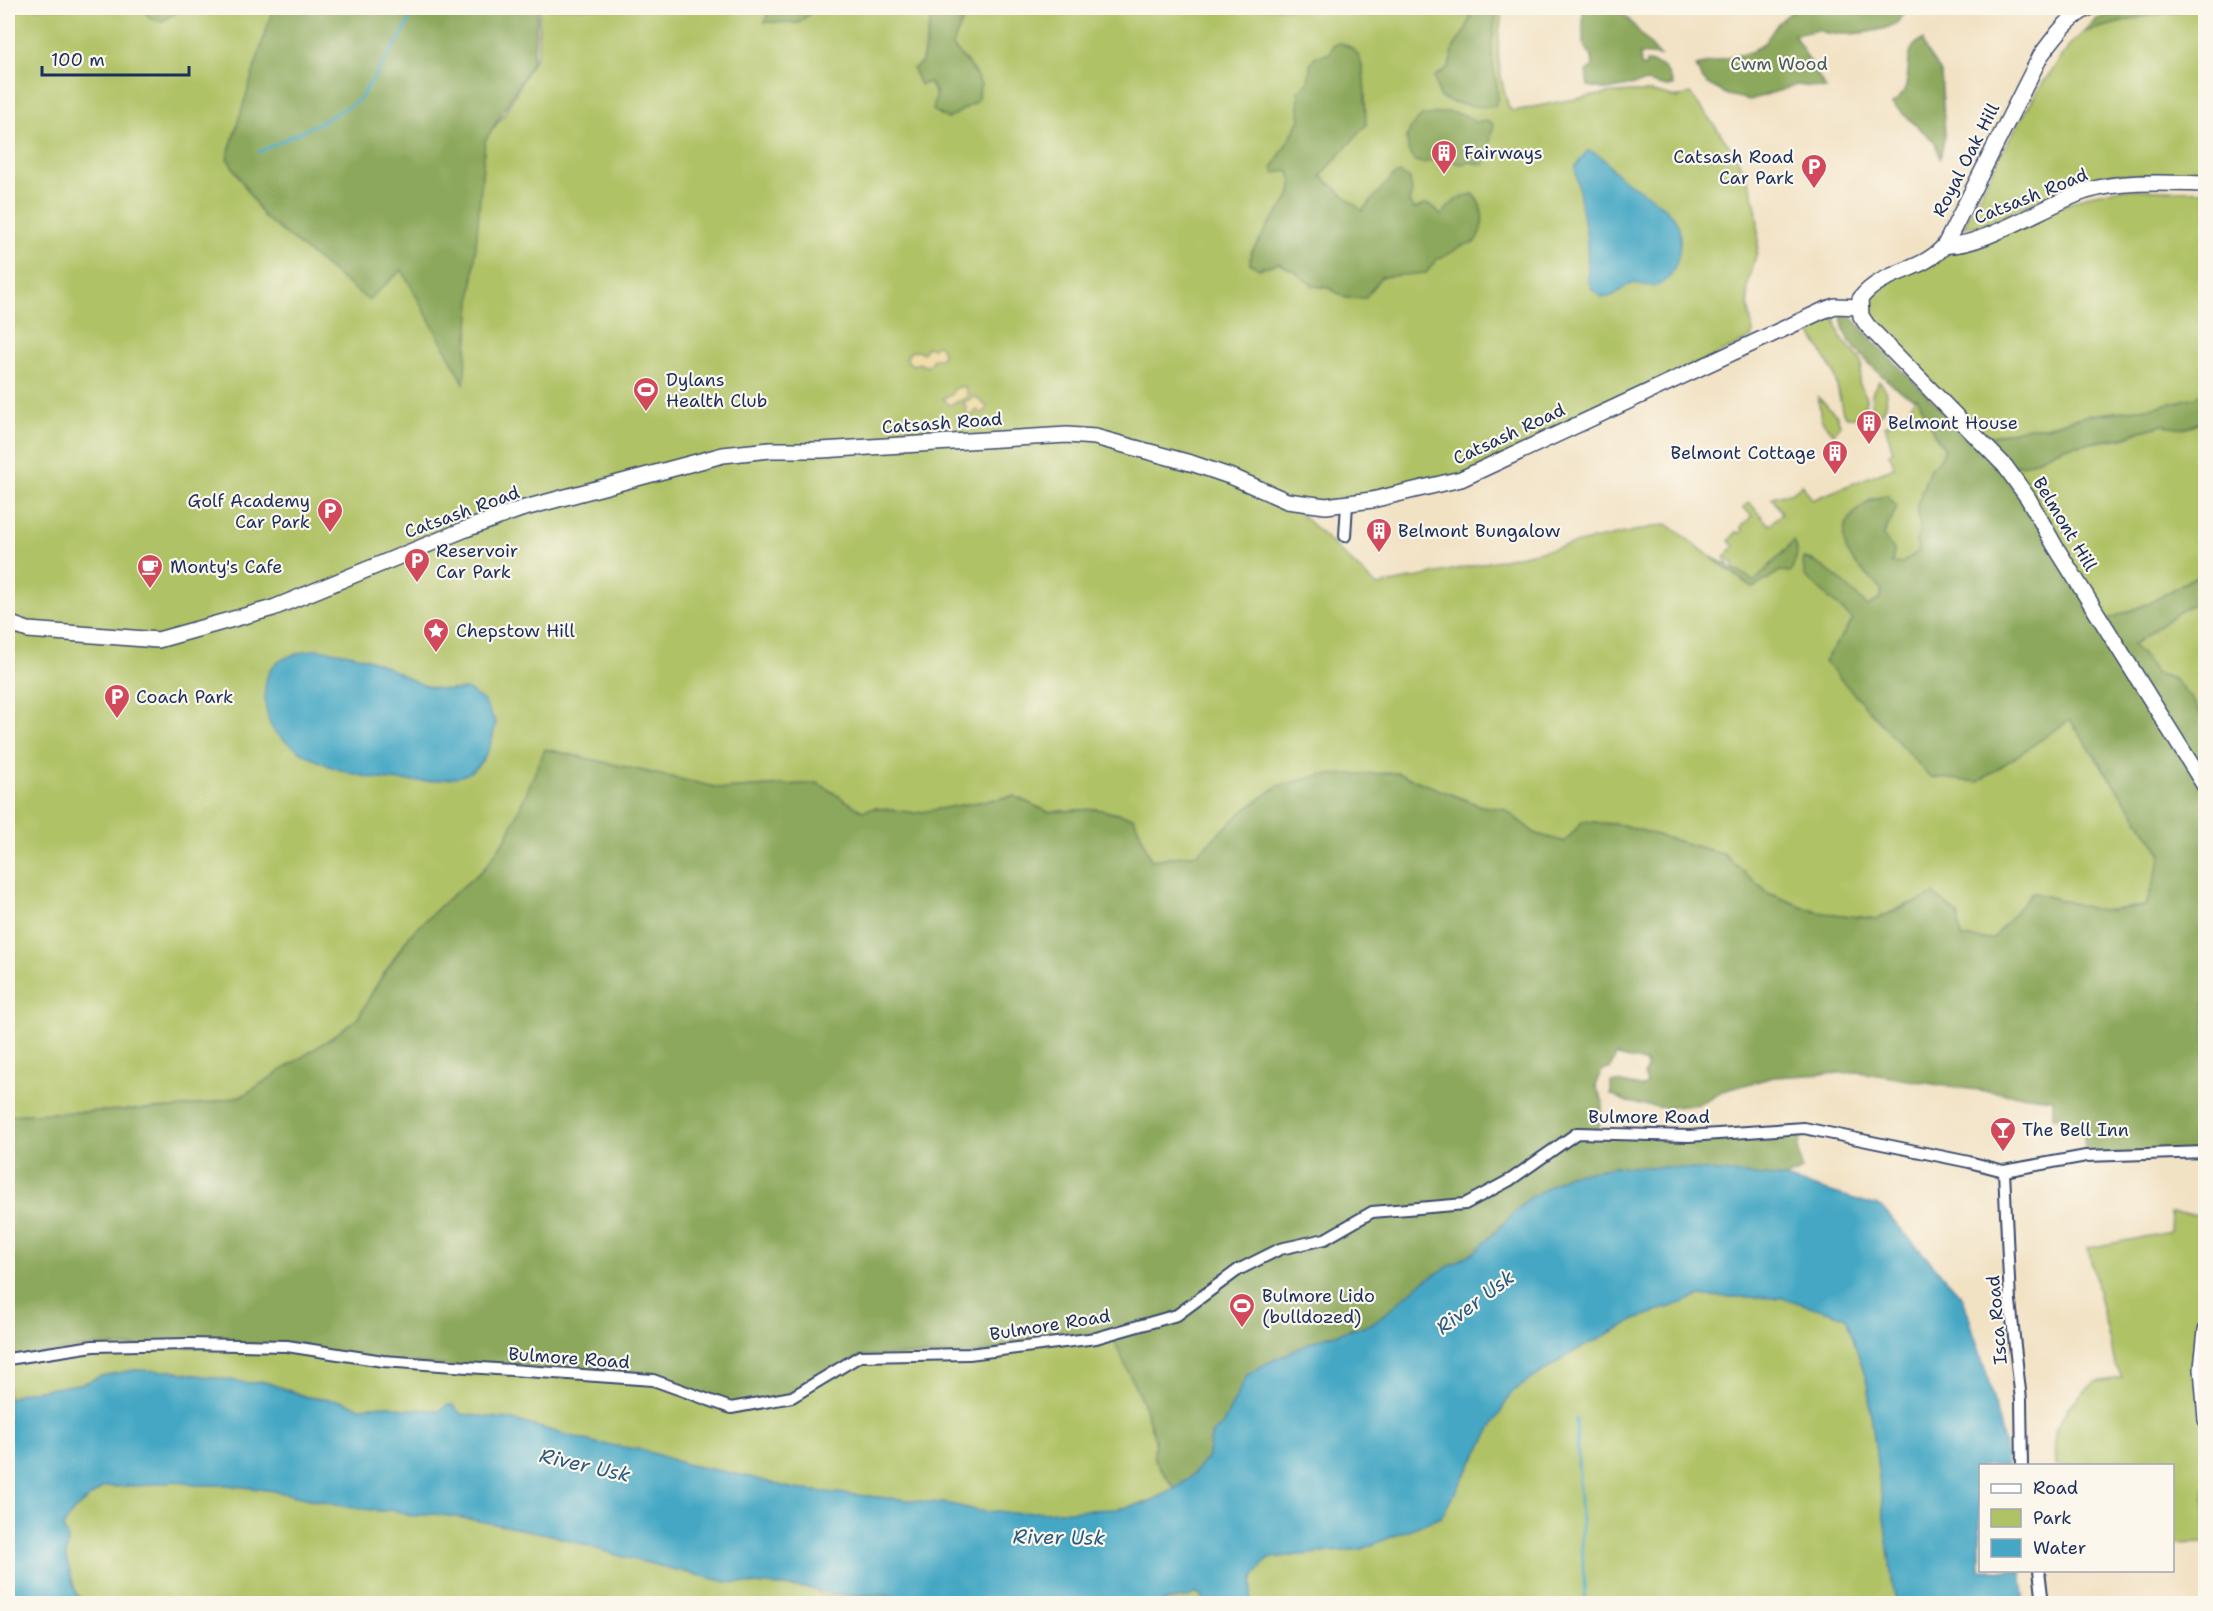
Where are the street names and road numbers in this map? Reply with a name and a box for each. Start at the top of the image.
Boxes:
street label: Royal Oak Hill [1927,98,2005,221]
street label: Catsash Road [1971,162,2091,230]
street label: Catsash Road [1449,398,1569,470]
street label: Catsash Road [881,407,1003,439]
street label: Belmont Hill [2027,472,2103,576]
street label: Catsash Road [401,480,523,544]
street label: Bulmore Road [1588,1105,1710,1129]
street label: Isca Road [1981,1274,2013,1366]
street label: Bulmore Road [988,1304,1112,1346]
street label: Bulmore Road [507,1342,631,1374]

